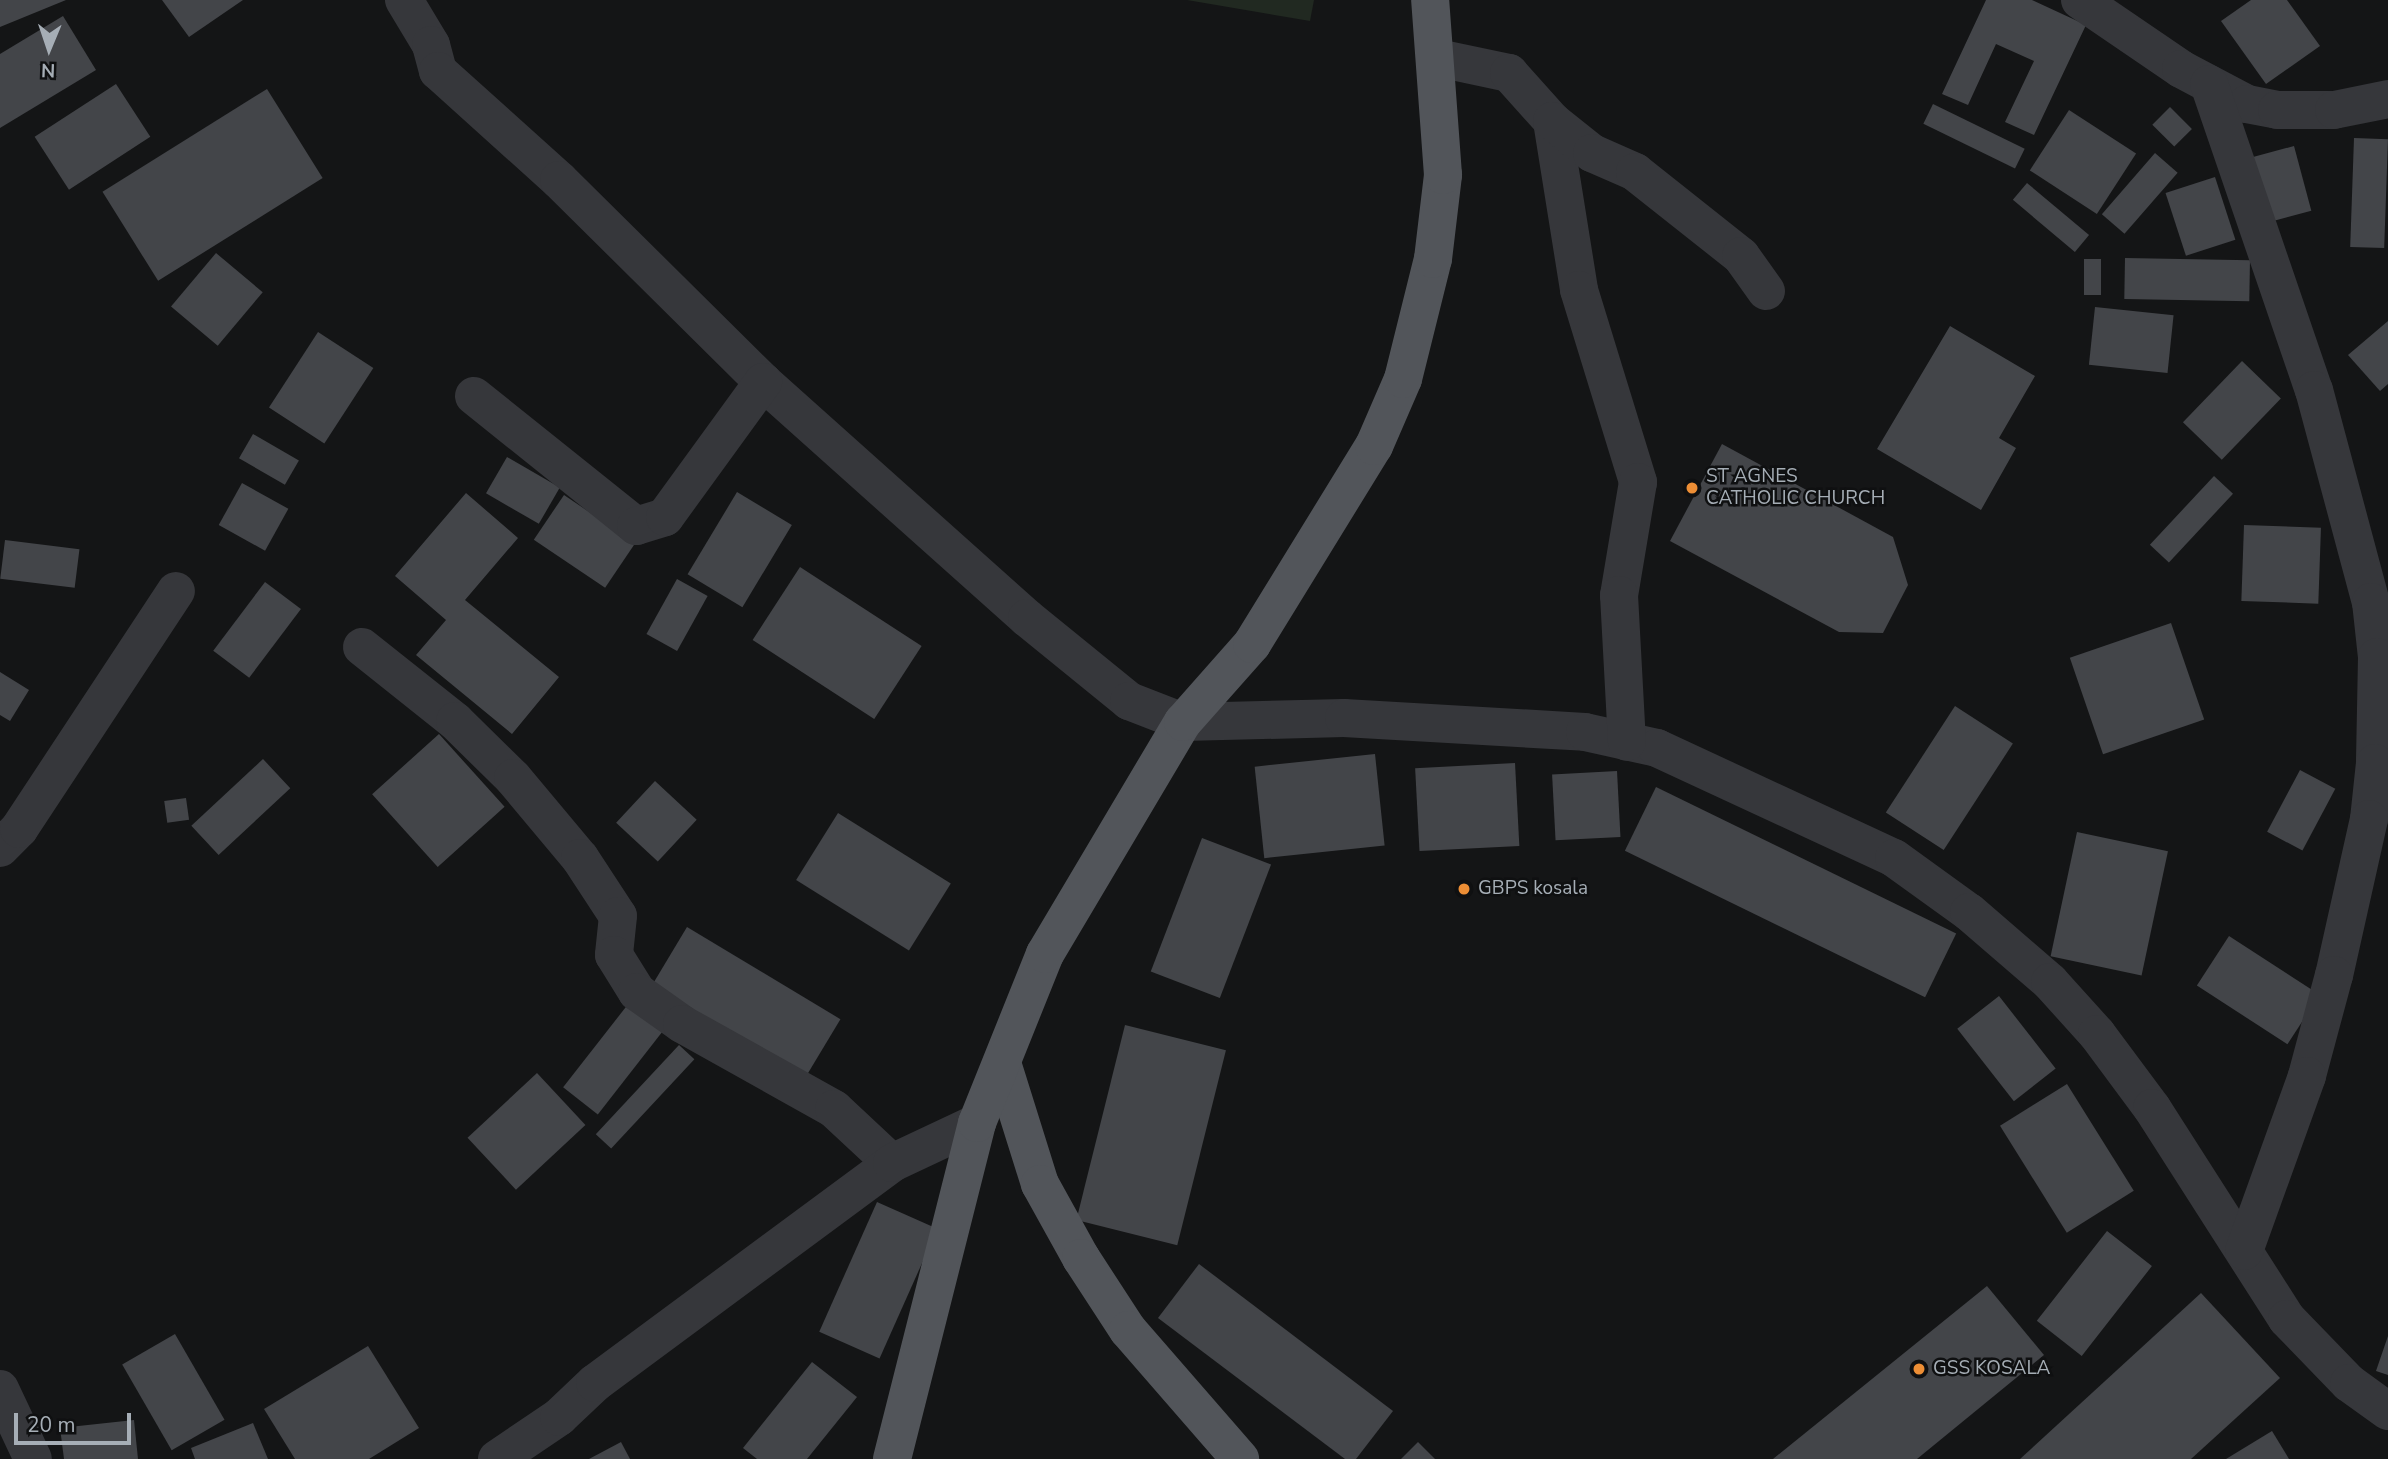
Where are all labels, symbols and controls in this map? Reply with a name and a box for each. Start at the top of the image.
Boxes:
north arrow [14,14,84,84]
text: N [41,57,56,83]
place label: ST AGNES CATHOLIC CHURCH [1706,466,1885,510]
marker: ST AGNES CATHOLIC CHURCH [1684,480,1700,496]
place label: GBPS kosala [1478,878,1588,900]
marker: GBPS kosala [1456,881,1472,897]
place label: GSS KOSALA [1933,1358,2050,1380]
marker: GSS KOSALA [1911,1361,1927,1377]
scale bar [18,1400,135,1444]
text: 20 m [27,1411,76,1439]

